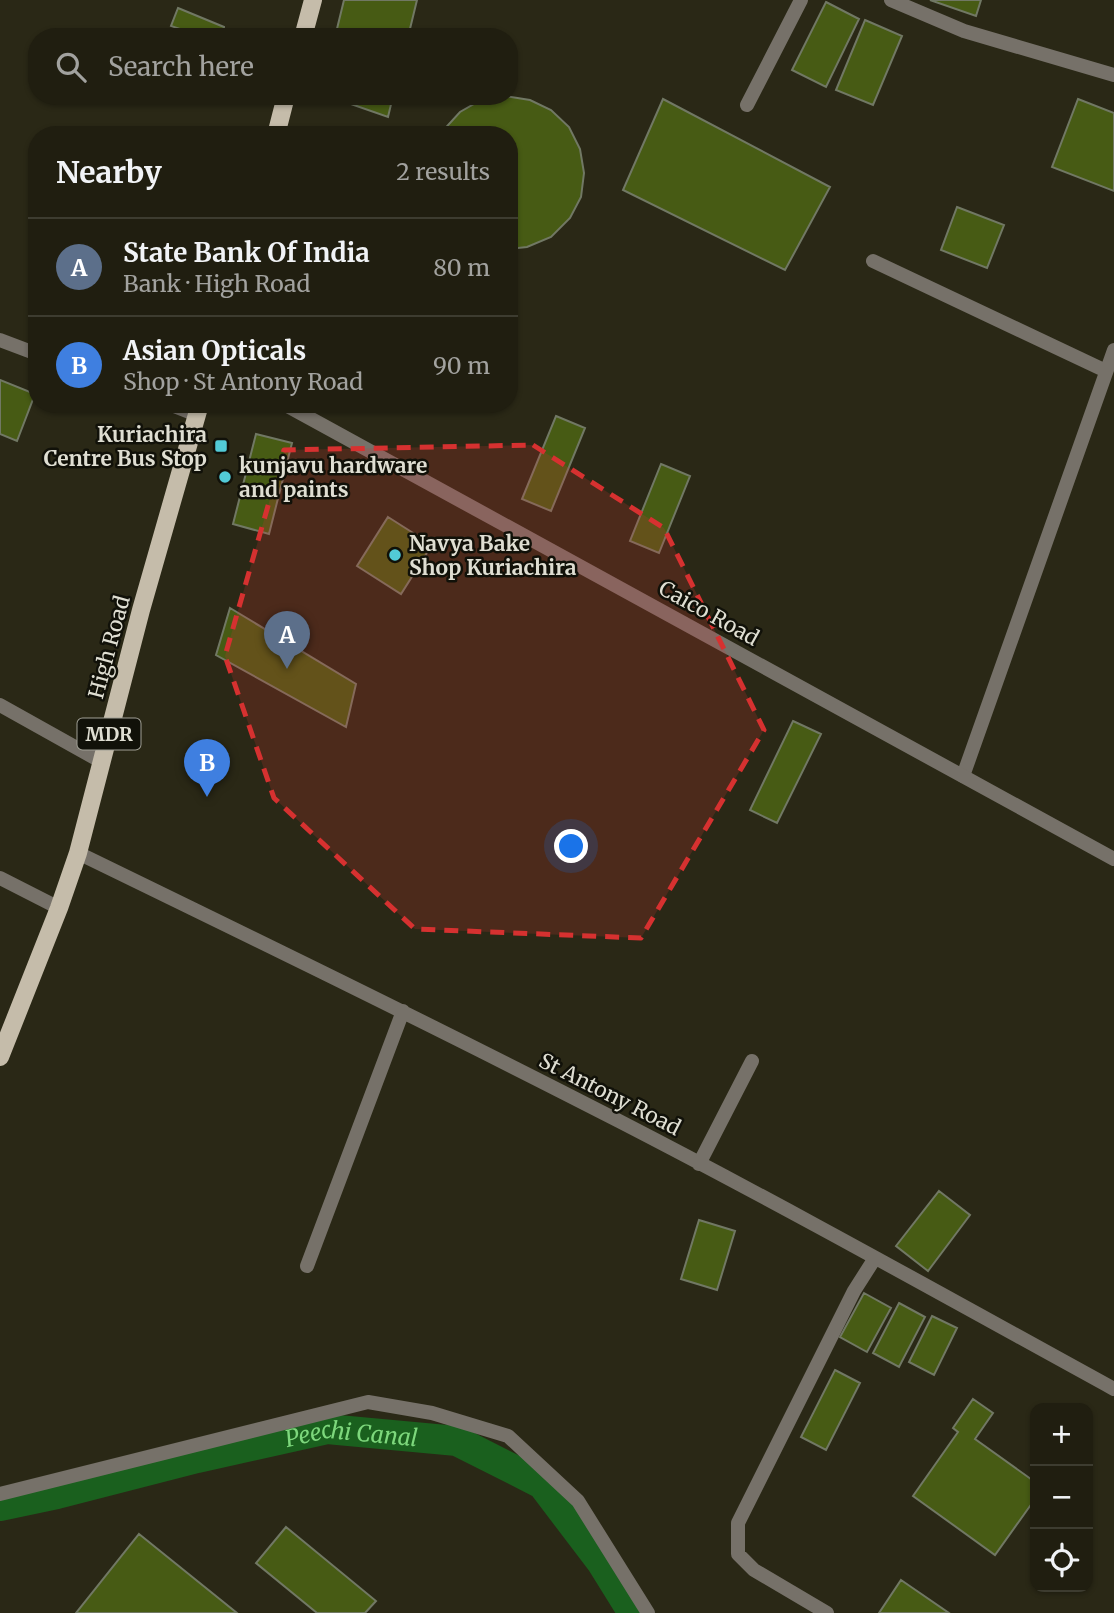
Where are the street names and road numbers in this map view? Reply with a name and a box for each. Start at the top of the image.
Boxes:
street label: Caico Road [654,574,764,652]
street label: High Road [82,592,136,701]
road number: MDR [78,719,140,750]
street label: St Antony Road [535,1047,686,1141]

